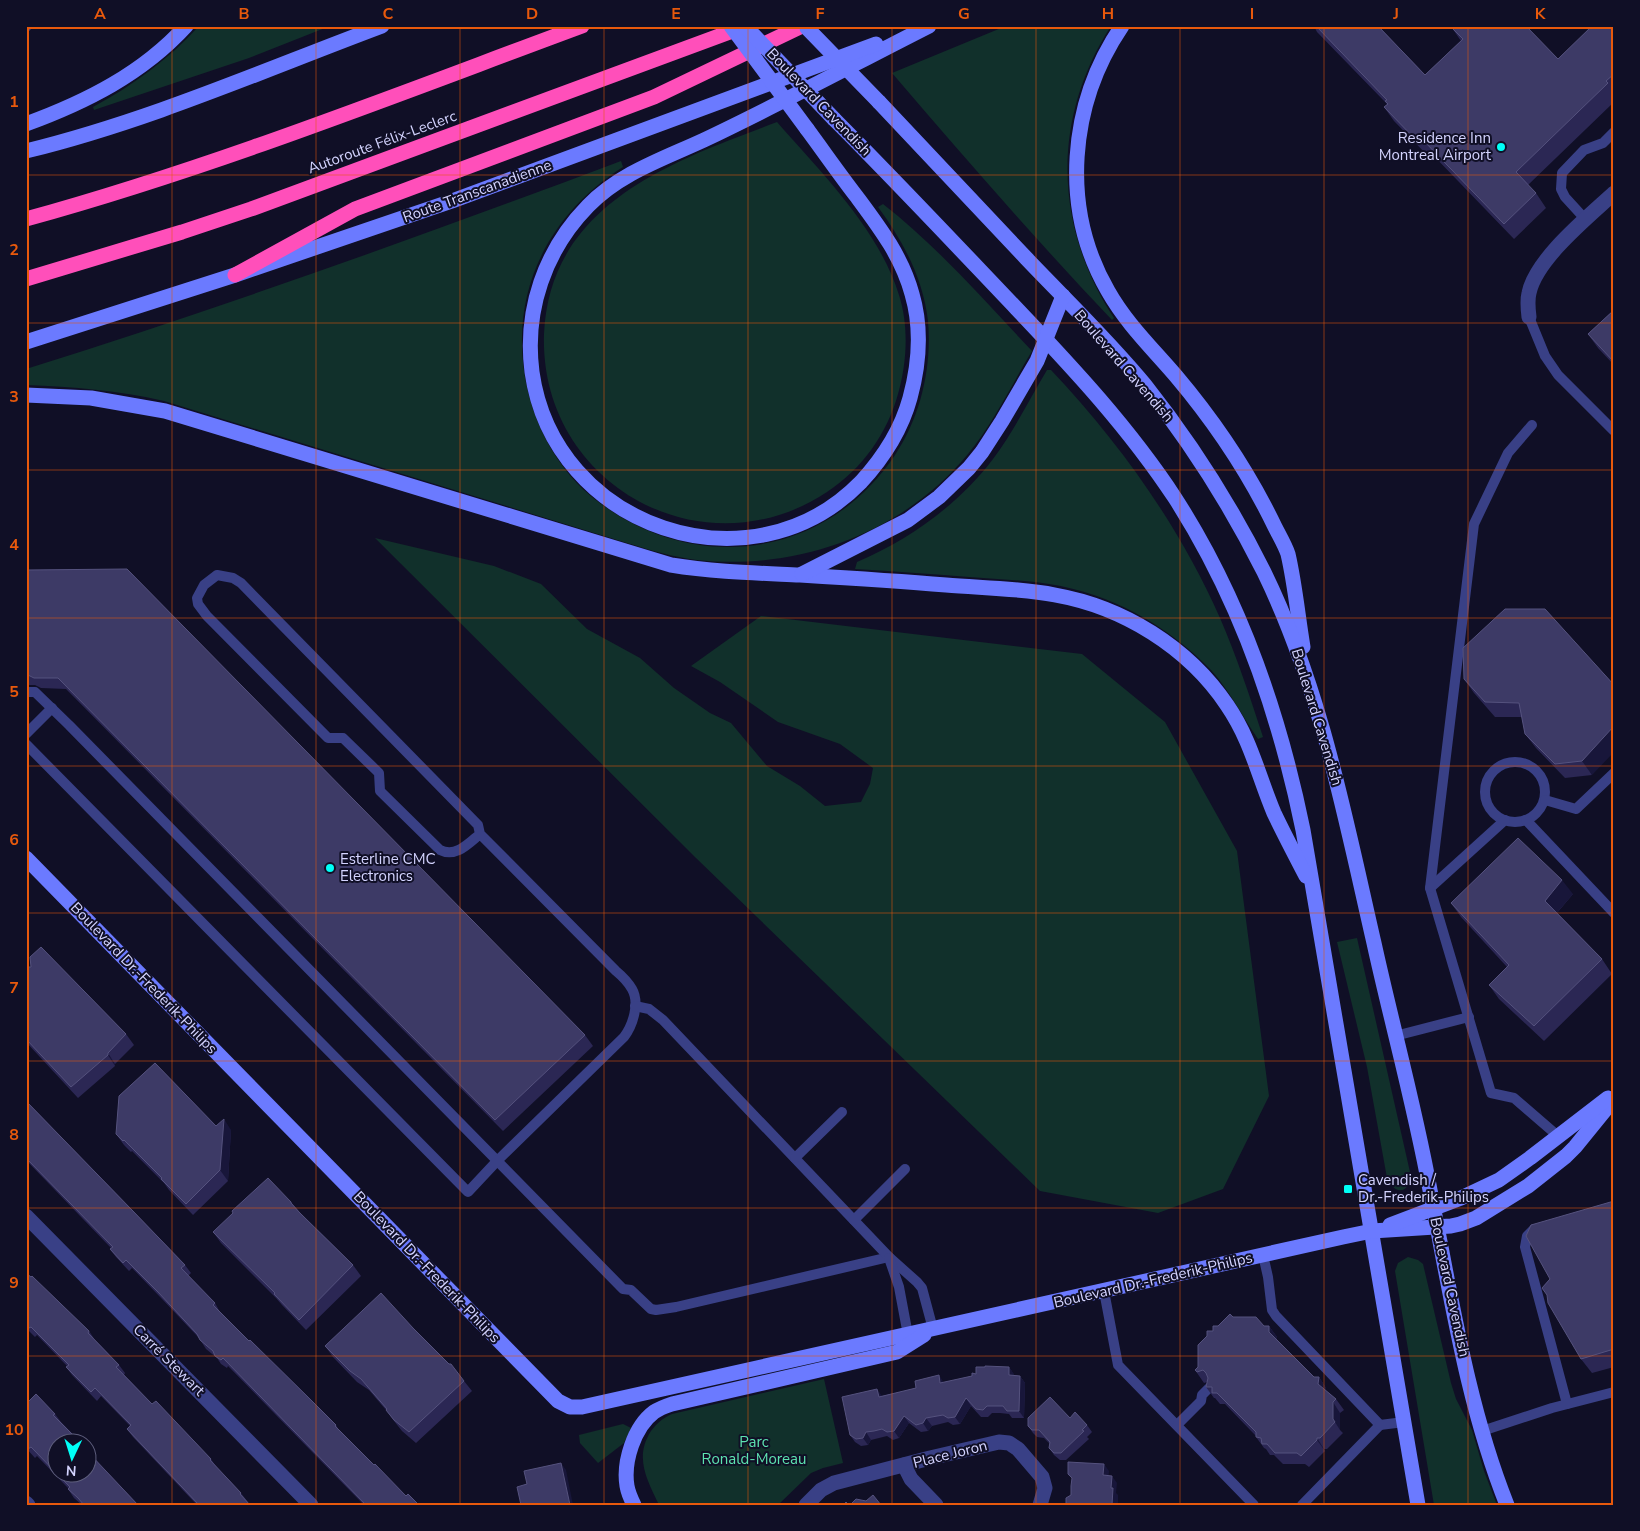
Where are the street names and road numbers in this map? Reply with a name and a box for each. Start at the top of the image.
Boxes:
street label: Boulevard Cavendish [762,44,876,160]
street label: Autoroute Félix-Leclerc [305,106,459,178]
street label: Route Transcanadienne [400,155,554,227]
street label: Boulevard Cavendish [1070,306,1178,426]
street label: Boulevard Cavendish [1287,646,1347,788]
street label: Boulevard Dr.-Frederik-Philips [66,898,222,1058]
street label: Boulevard Dr.-Frederik-Philips [349,1187,505,1347]
street label: Boulevard Cavendish [1425,1215,1475,1359]
street label: Boulevard Dr.-Frederik-Philips [1052,1247,1254,1313]
street label: Carré Stewart [129,1320,210,1401]
street label: Place Joron [911,1435,989,1473]

